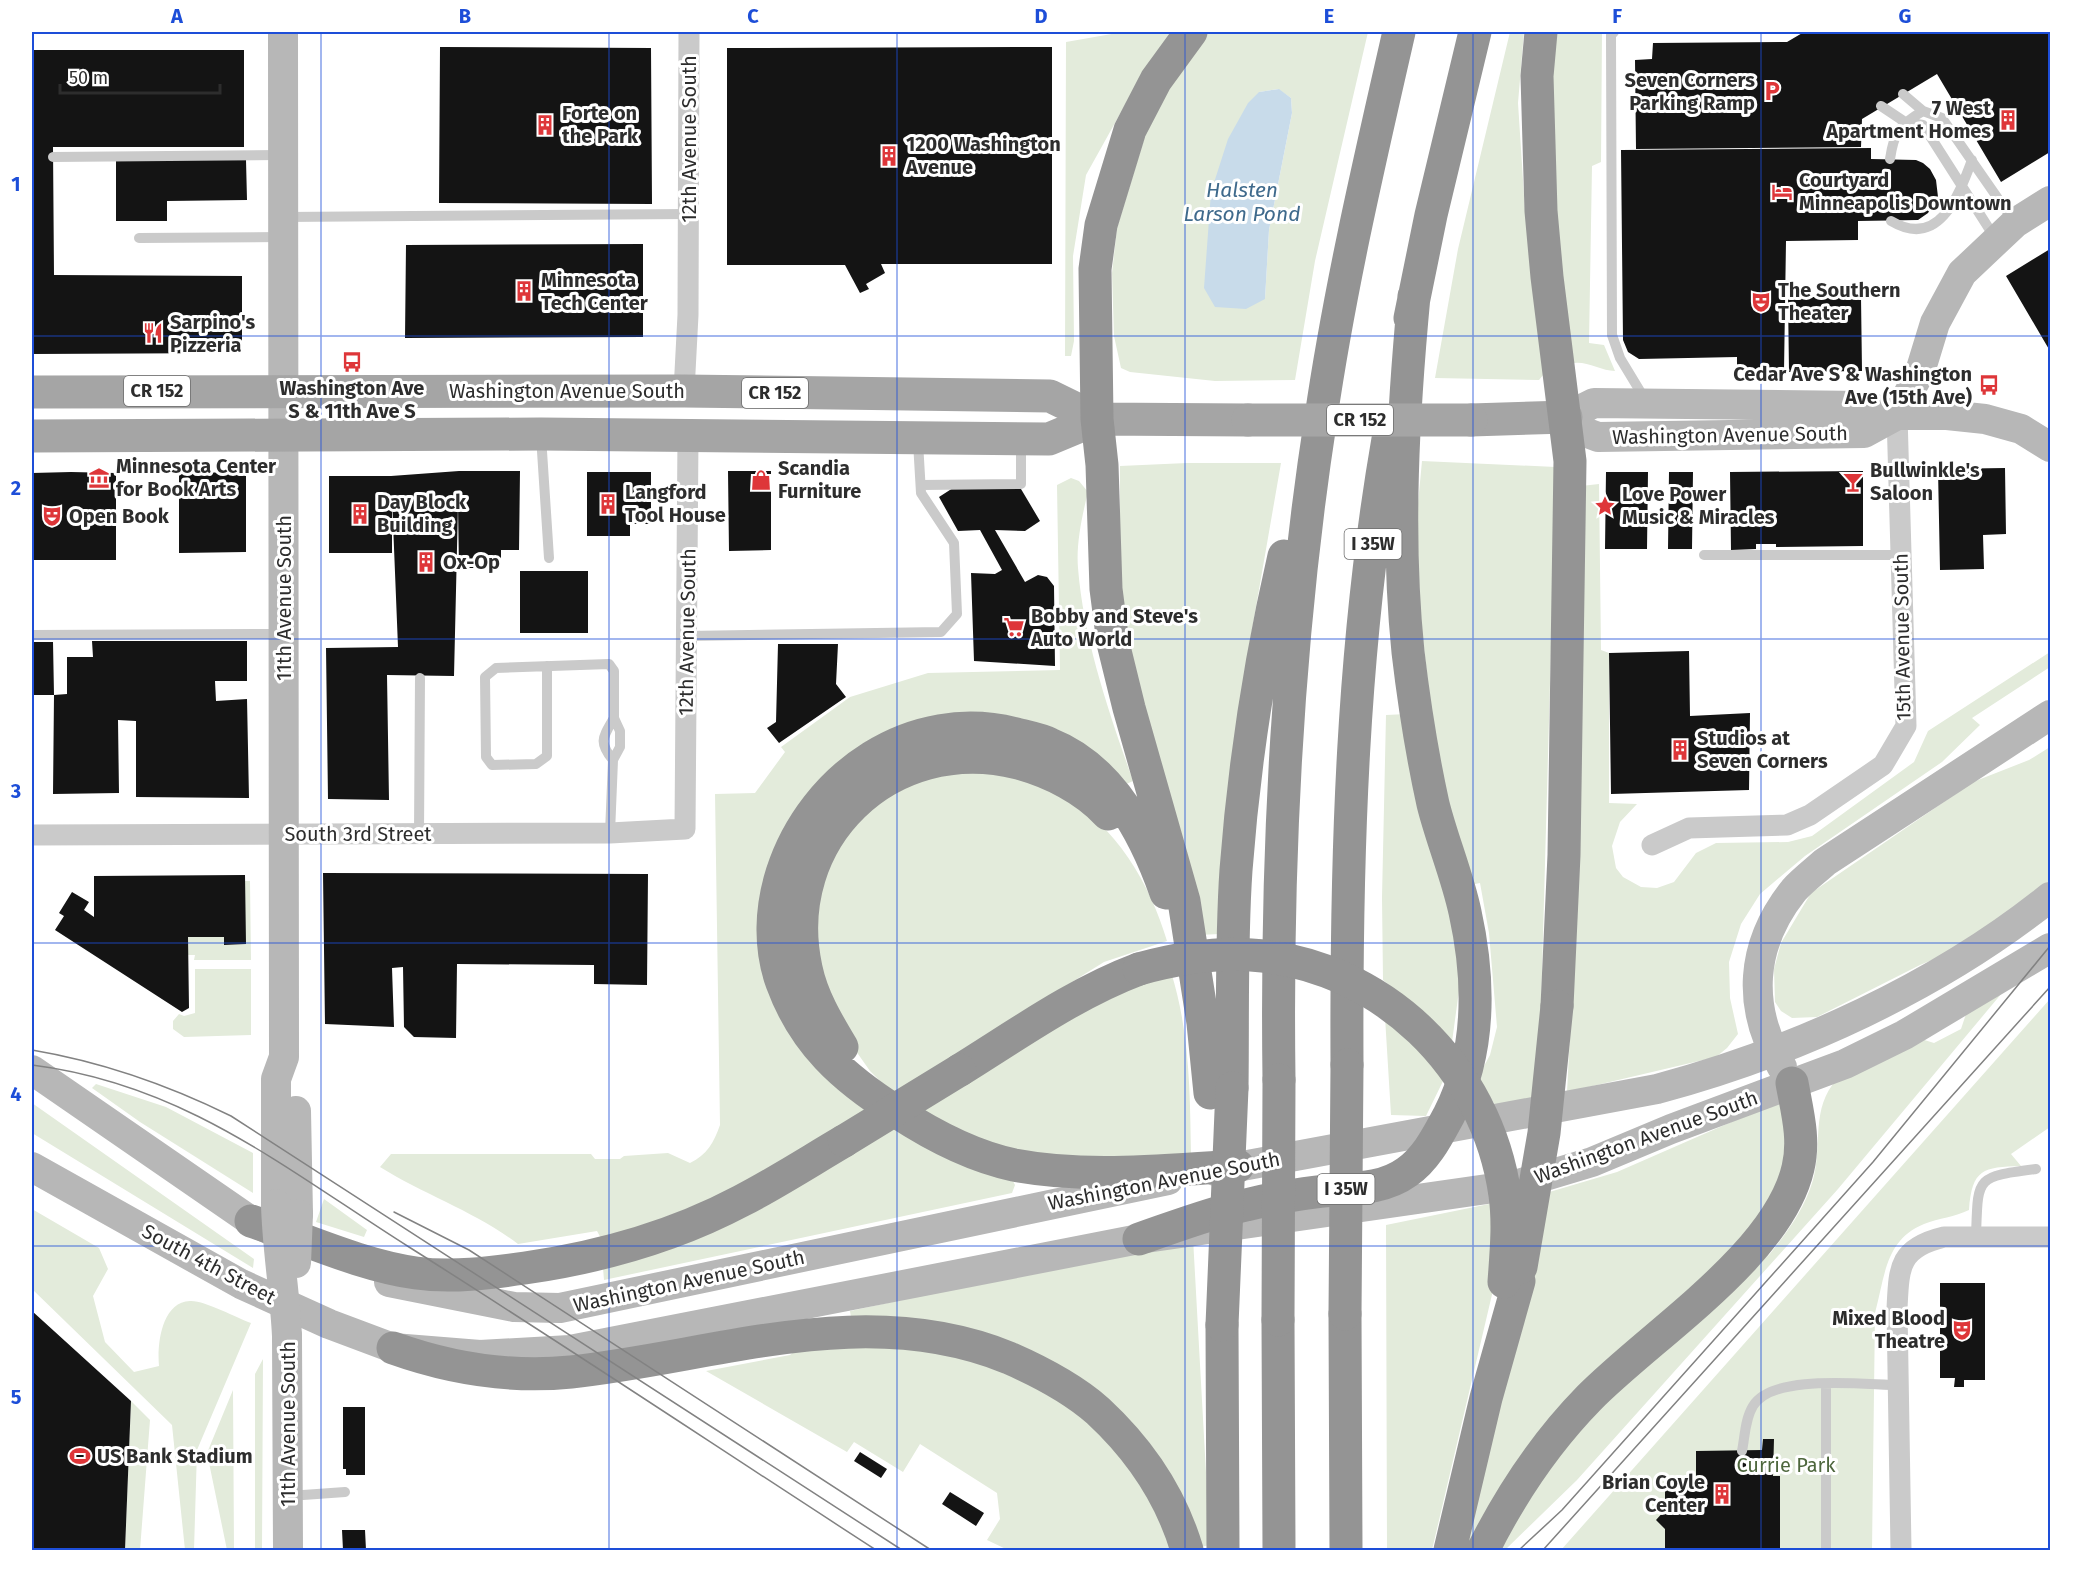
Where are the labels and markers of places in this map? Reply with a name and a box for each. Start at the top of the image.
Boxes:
place label: Seven Corners Parking Ramp [1624,68,1755,115]
parking icon: Seven Corners Parking Ramp [1760,79,1784,103]
place label: 7 West Apartment Homes [1825,96,1991,143]
place label: Forte on the Park [562,101,639,148]
building icon: 7 West Apartment Homes [1996,108,2020,132]
building icon: Forte on the Park [533,113,557,137]
place label: 1200 Washington Avenue [905,132,1061,179]
building icon: 1200 Washington Avenue [877,144,901,168]
place label: Courtyard Minneapolis Downtown [1799,168,2012,215]
hotel icon: Courtyard Minneapolis Downtown [1770,180,1794,204]
place label: Minnesota Tech Center [541,268,649,315]
place label: The Southern Theater [1778,278,1901,325]
building icon: Minnesota Tech Center [512,279,536,303]
theatre icon: The Southern Theater [1749,290,1773,314]
place label: Sarpino's Pizzeria [170,310,256,357]
restaurant icon: Sarpino's Pizzeria [141,321,165,345]
bus stop icon: Washington Ave S & 11th Ave S [340,350,364,374]
place label: Cedar Ave S & Washington Ave (15th Ave) [1733,362,1972,409]
bus stop icon: Cedar Ave S & Washington Ave (15th Ave) [1977,373,2001,397]
place label: Washington Ave S & 11th Ave S [280,376,424,423]
place label: Minnesota Center for Book Arts [116,454,277,501]
place label: Scandia Furniture [778,456,861,503]
place label: Bullwinkle's Saloon [1870,458,1980,505]
museum icon: Minnesota Center for Book Arts [87,466,111,490]
shop icon: Scandia Furniture [749,468,773,492]
bar icon: Bullwinkle's Saloon [1841,470,1865,494]
place label: Langford Tool House [625,480,726,527]
place label: Love Power Music & Miracles [1622,482,1775,529]
place label: Day Block Building [377,490,467,537]
building icon: Langford Tool House [596,492,620,516]
place icon: Love Power Music & Miracles [1593,494,1617,518]
building icon: Day Block Building [348,502,372,526]
theatre icon: Open Book [40,504,64,528]
place label: Open Book [69,504,170,528]
building icon: Ox-Op [414,550,438,574]
place label: Ox-Op [443,550,500,574]
place label: Bobby and Steve's Auto World [1030,604,1198,651]
supermarket icon: Bobby and Steve's Auto World [1002,615,1026,639]
place label: Studios at Seven Corners [1697,726,1828,773]
building icon: Studios at Seven Corners [1668,738,1692,762]
place label: Mixed Blood Theatre [1832,1306,1945,1353]
theatre icon: Mixed Blood Theatre [1950,1318,1974,1342]
sports icon: US Bank Stadium [68,1444,92,1468]
place label: US Bank Stadium [97,1444,253,1468]
place label: Brian Coyle Center [1602,1470,1706,1517]
building icon: Brian Coyle Center [1710,1482,1734,1506]

